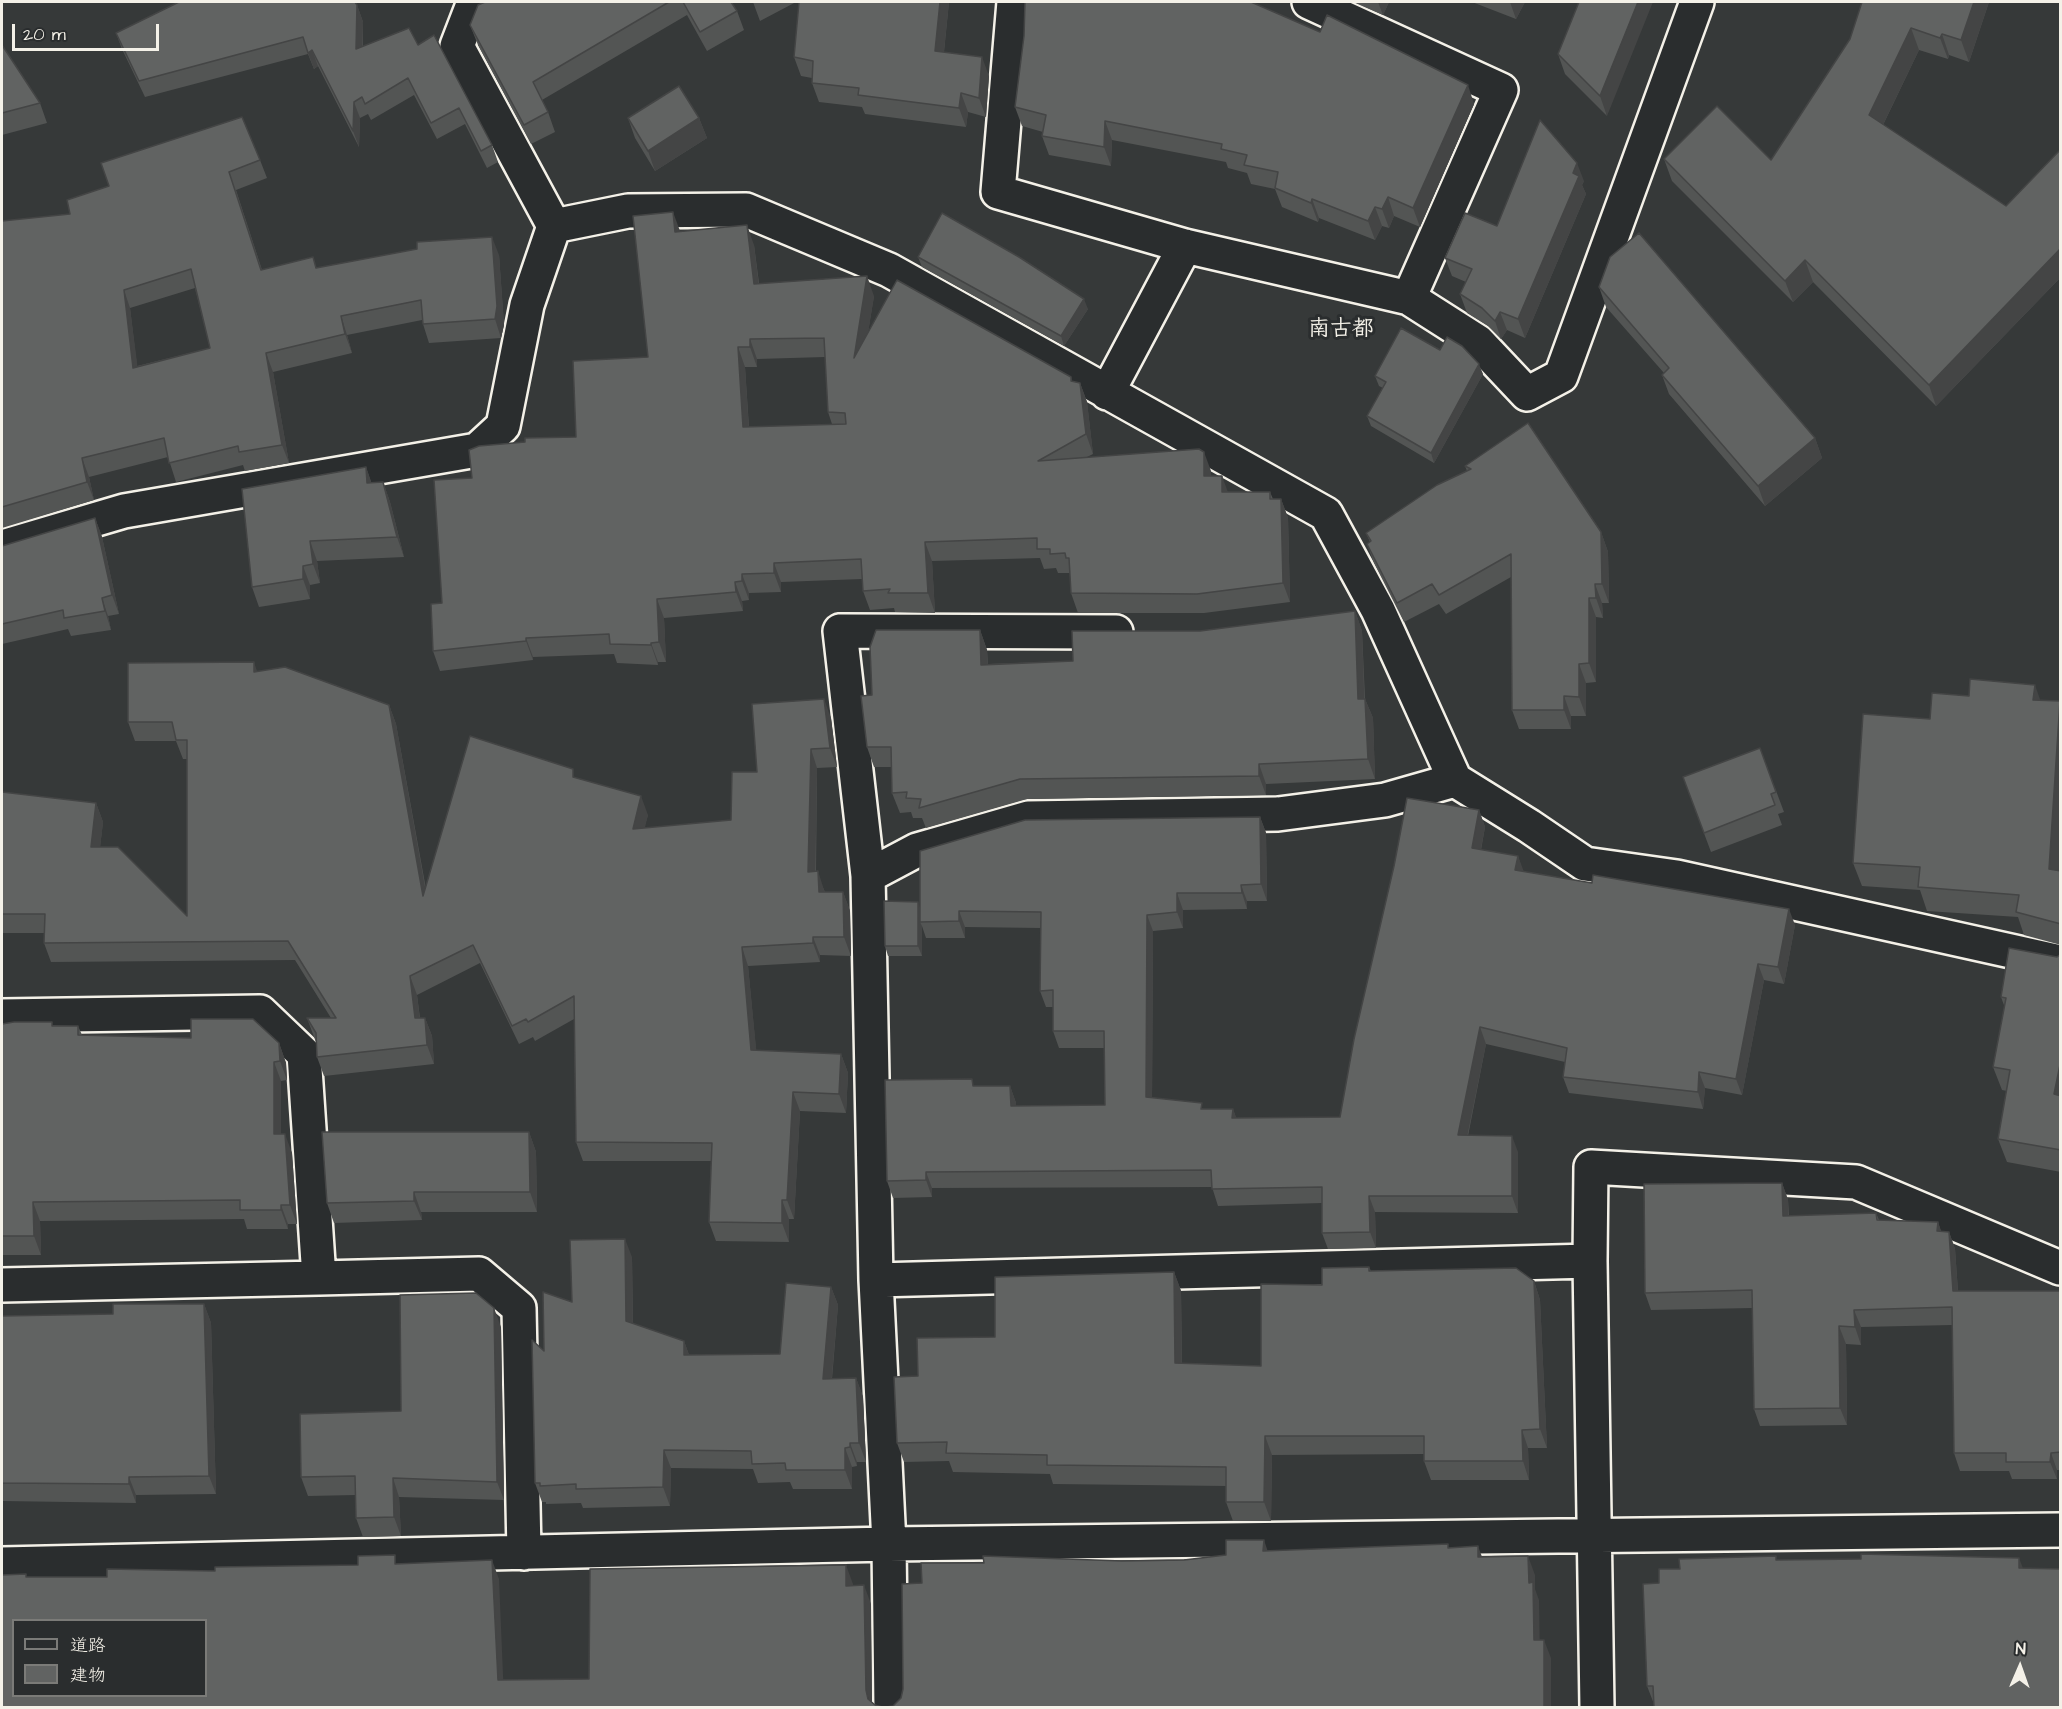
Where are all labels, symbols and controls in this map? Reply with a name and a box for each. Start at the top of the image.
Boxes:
scale bar [15,12,162,50]
text: 20 m [23,22,66,47]
district label: 南古都 [1308,317,1374,343]
legend [12,1619,207,1697]
text: 道路 [70,1633,106,1658]
north arrow [1990,1637,2050,1697]
text: N [2015,1638,2026,1660]
text: 建物 [70,1663,106,1688]

